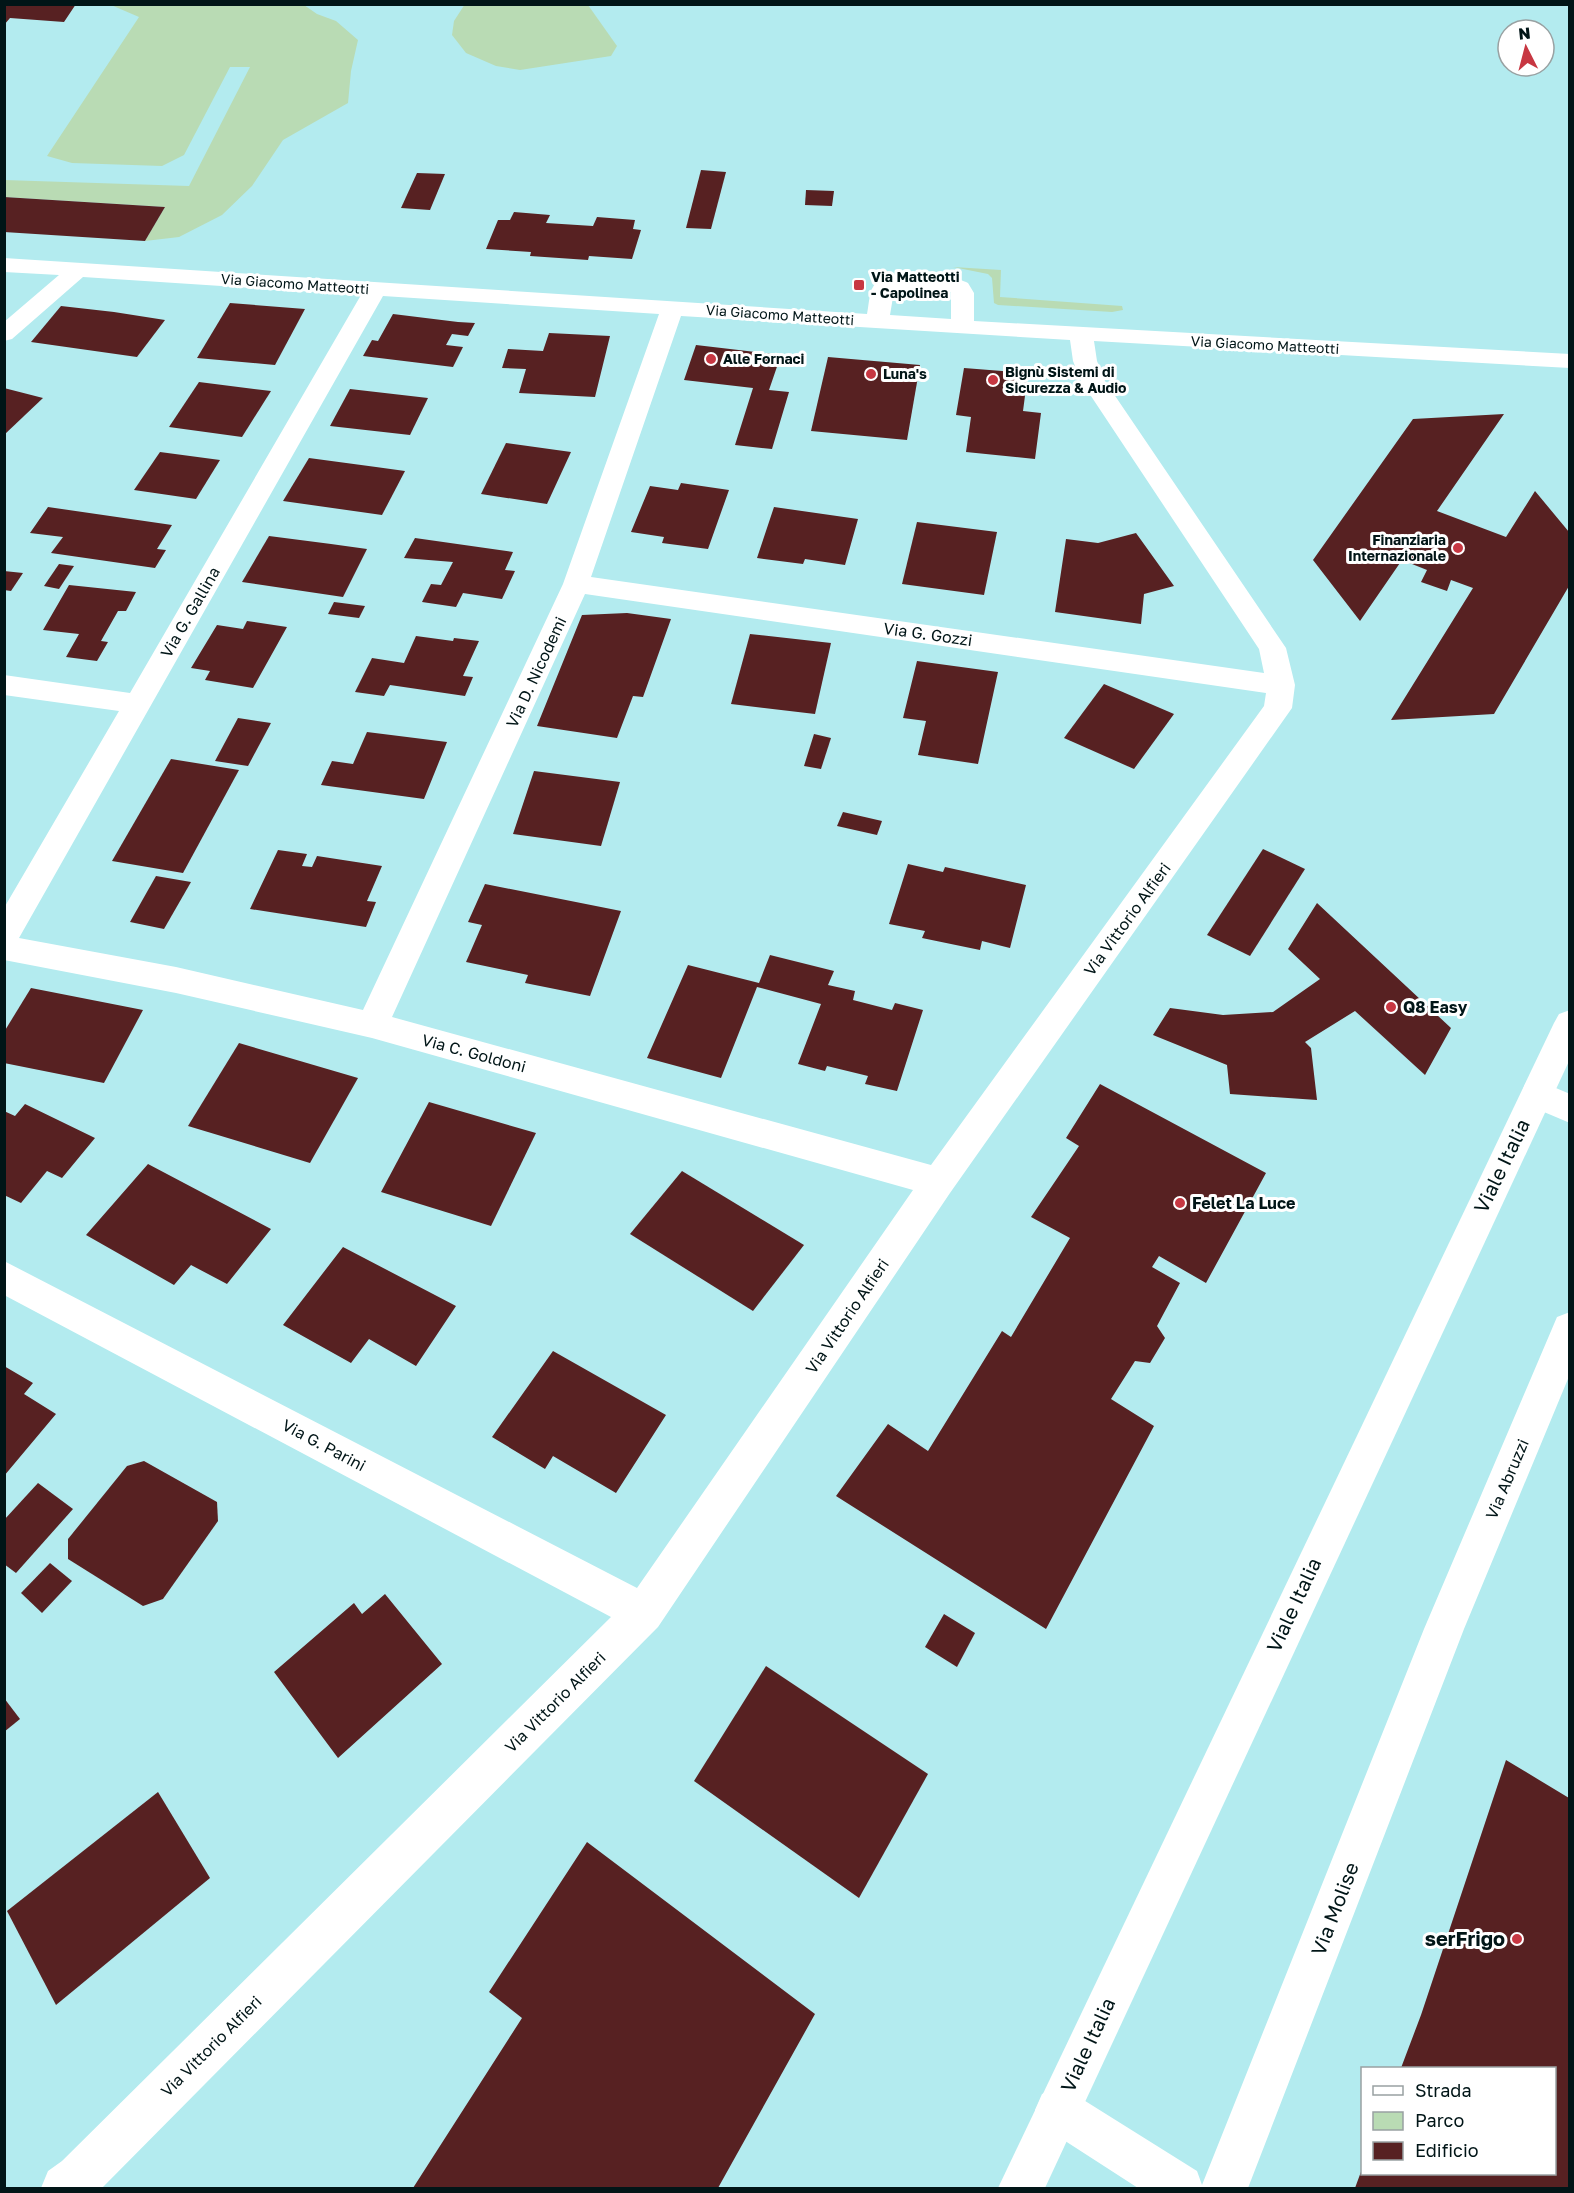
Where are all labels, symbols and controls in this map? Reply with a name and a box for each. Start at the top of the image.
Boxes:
north arrow [1496,18,1556,78]
text: N [1517,23,1532,44]
place label: Via Matteotti - Capolinea [871,268,960,301]
street label: Via Giacomo Matteotti [220,270,370,297]
marker: Via Matteotti - Capolinea [852,278,866,292]
street label: Via Giacomo Matteotti [705,301,855,328]
street label: Via Giacomo Matteotti [1190,332,1340,357]
place label: Alle Fornaci [723,350,805,367]
marker: Alle Fornaci [704,352,718,366]
place label: Bignù Sistemi di Sicurezza & Audio [1005,363,1126,396]
place label: Luna's [883,365,927,382]
marker: Luna's [864,367,878,381]
marker: Bignù Sistemi di Sicurezza & Audio [986,373,1000,387]
place label: Finanziaria Internazionale [1348,531,1446,564]
marker: Finanziaria Internazionale [1451,541,1465,555]
street label: Via G. Gallina [156,563,224,661]
street label: Via D. Nicodemi [502,613,570,731]
street label: Via G. Gozzi [882,618,974,650]
street label: Via Vittorio Alfieri [1079,859,1175,979]
place label: Q8 Easy [1403,997,1468,1017]
marker: Q8 Easy [1384,1000,1398,1014]
street label: Via C. Goldoni [420,1030,528,1076]
street label: Viale Italia [1468,1115,1534,1216]
place label: Felet La Luce [1192,1193,1296,1213]
marker: Felet La Luce [1173,1196,1187,1210]
street label: Via Vittorio Alfieri [801,1255,893,1377]
street label: Via G. Parini [279,1415,369,1475]
street label: Via Abruzzi [1481,1436,1533,1522]
street label: Viale Italia [1261,1554,1325,1656]
street label: Via Vittorio Alfieri [500,1647,610,1757]
street label: Via Molise [1305,1858,1363,1959]
place label: serFrigo [1425,1926,1505,1950]
marker: serFrigo [1510,1932,1524,1946]
street label: Via Vittorio Alfieri [156,1991,266,2101]
street label: Viale Italia [1055,1994,1119,2096]
legend [1361,2067,1556,2175]
text: Strada [1415,2079,1472,2101]
text: Parco [1415,2109,1464,2131]
text: Edificio [1415,2139,1479,2161]

